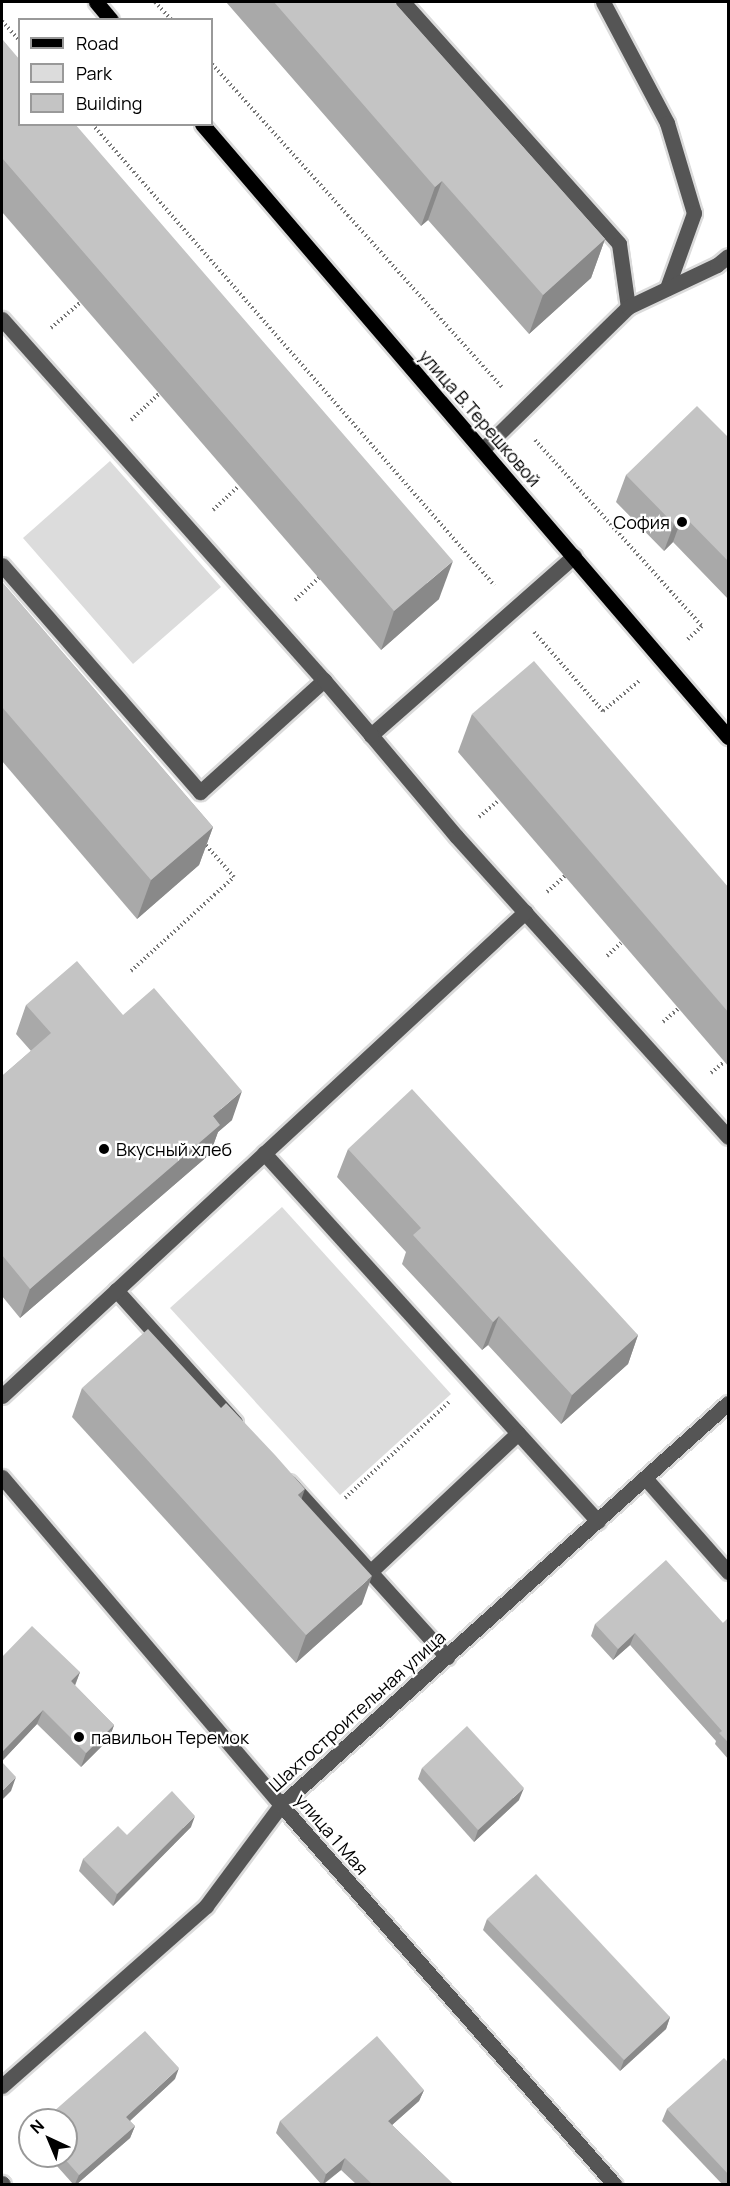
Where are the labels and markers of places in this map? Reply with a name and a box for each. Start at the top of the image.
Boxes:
place label: София [613,511,670,533]
marker: София [675,515,689,529]
place label: Вкусный хлеб [116,1138,232,1160]
marker: Вкусный хлеб [97,1142,111,1156]
place label: павильон Теремок [91,1726,249,1748]
marker: павильон Теремок [72,1730,86,1744]

